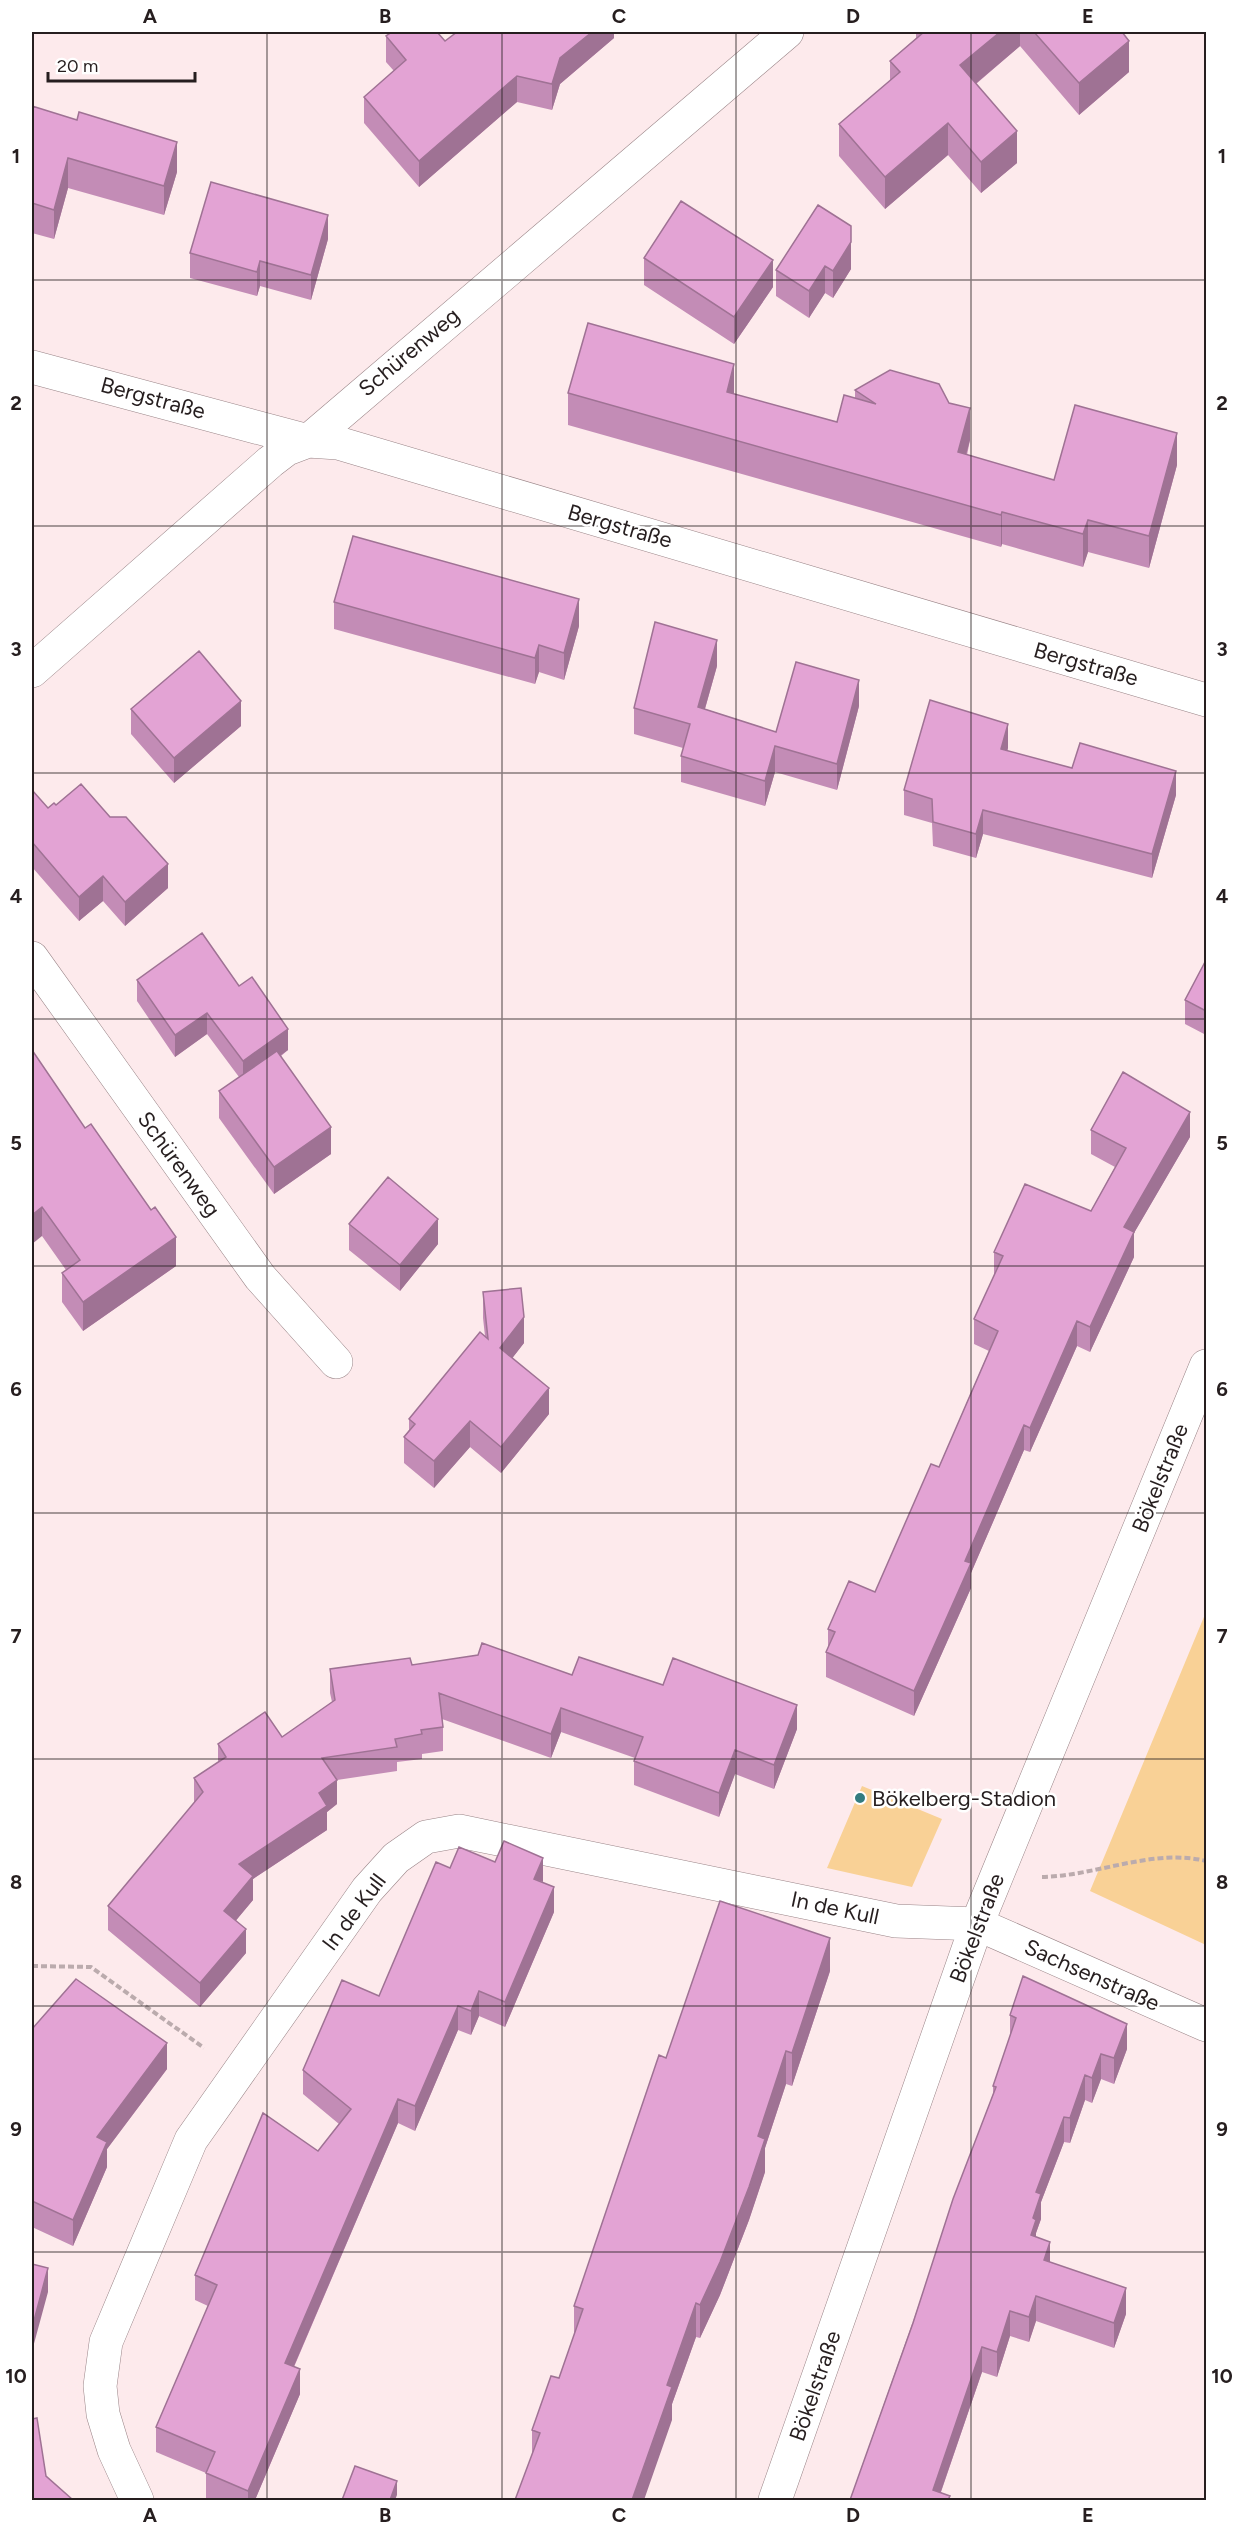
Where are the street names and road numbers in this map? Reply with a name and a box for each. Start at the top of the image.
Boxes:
street label: Schürenweg [353,302,465,402]
street label: Bergstraße [98,371,208,425]
street label: Bergstraße [565,498,675,554]
street label: Bergstraße [1031,636,1141,692]
street label: Schürenweg [132,1106,226,1222]
street label: Bökelstraße [1126,1420,1194,1536]
street label: In de Kull [316,1868,392,1956]
street label: Bökelstraße [944,1869,1010,1987]
street label: In de Kull [788,1886,882,1930]
street label: Sachsenstraße [1020,1933,1164,2017]
street label: Bökelstraße [783,2327,847,2445]

